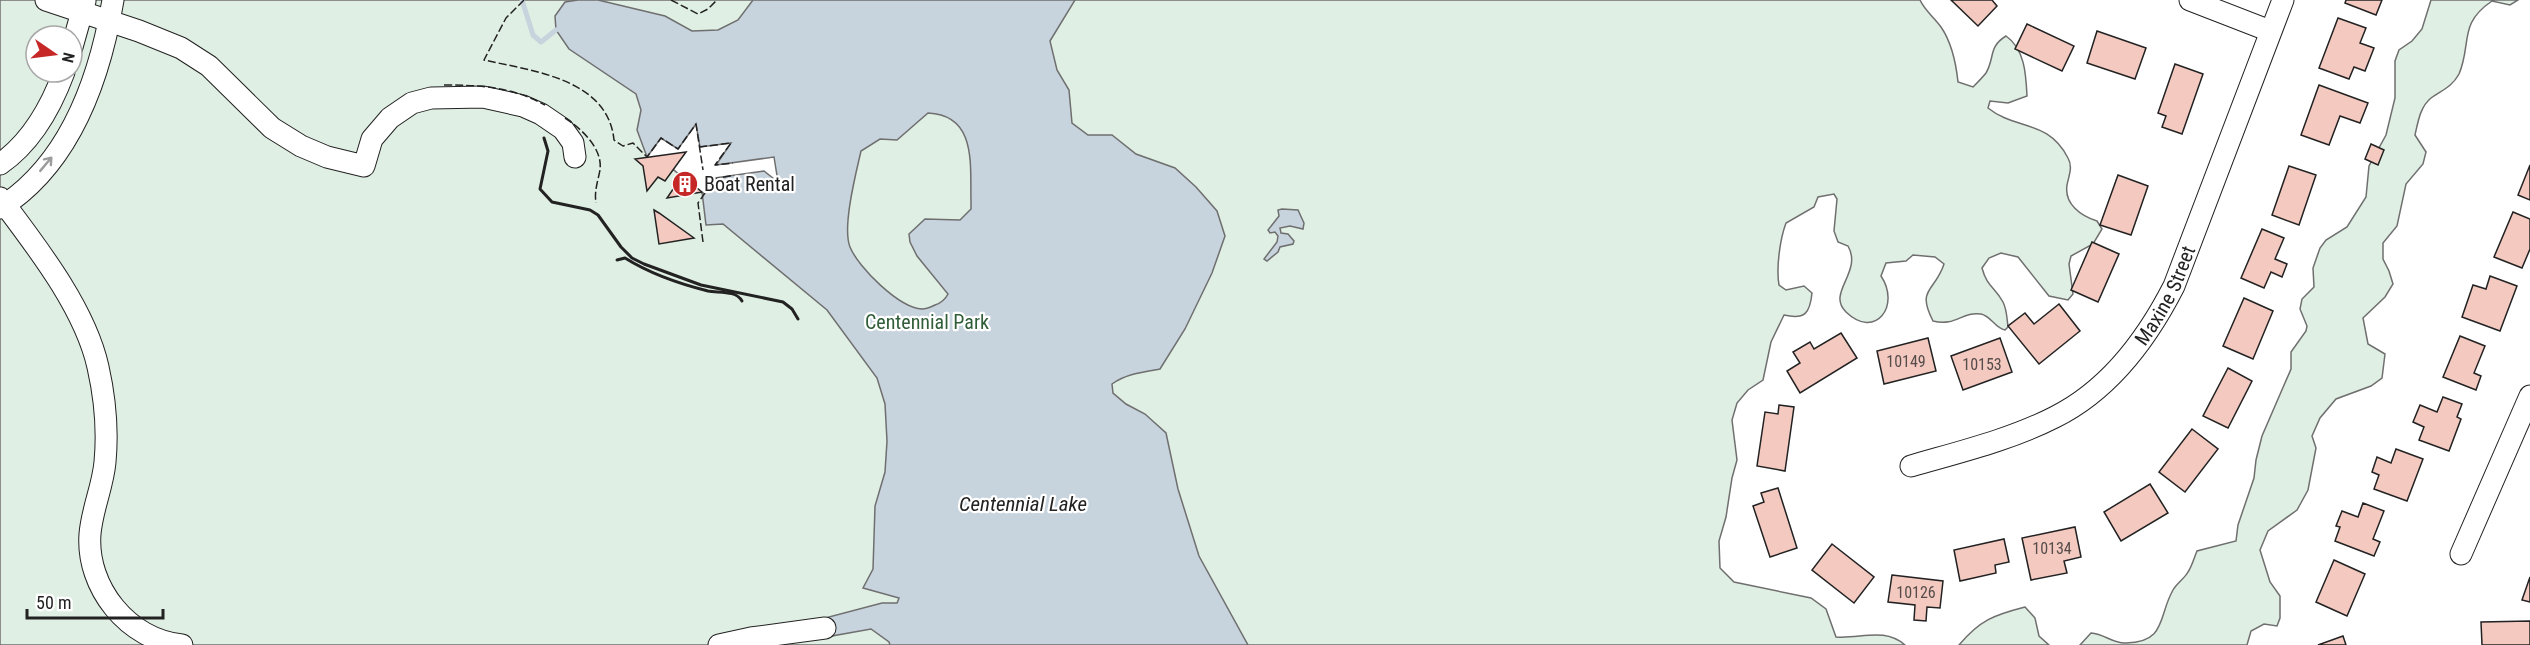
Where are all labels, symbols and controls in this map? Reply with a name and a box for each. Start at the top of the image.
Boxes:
north arrow [24,24,84,84]
text: N [58,50,78,65]
one-way arrow [40,156,53,172]
building icon: Boat Rental [670,169,700,199]
place label: Boat Rental [704,172,795,196]
street label: Maxine Street [2130,242,2200,350]
park label: Centennial Park [865,310,989,334]
house number: 10149 [1886,352,1926,371]
house number: 10153 [1962,355,2002,374]
water label: Centennial Lake [959,492,1087,516]
house number: 10134 [2032,539,2072,558]
scale bar [27,582,164,620]
house number: 10126 [1896,583,1936,602]
text: 50 m [36,592,71,613]

